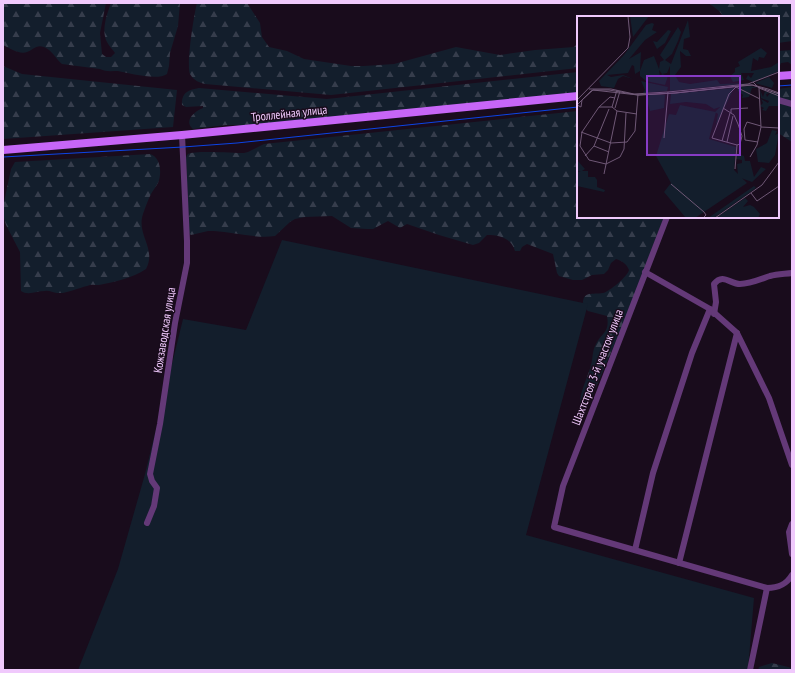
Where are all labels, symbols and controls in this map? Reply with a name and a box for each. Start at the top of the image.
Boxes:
inset map [577,16,779,218]
street label: Троллейная улица [250,102,328,124]
street label: Кожзаводская улица [150,286,178,374]
street label: Шахтстроя 3-й участок улица [568,307,626,427]

